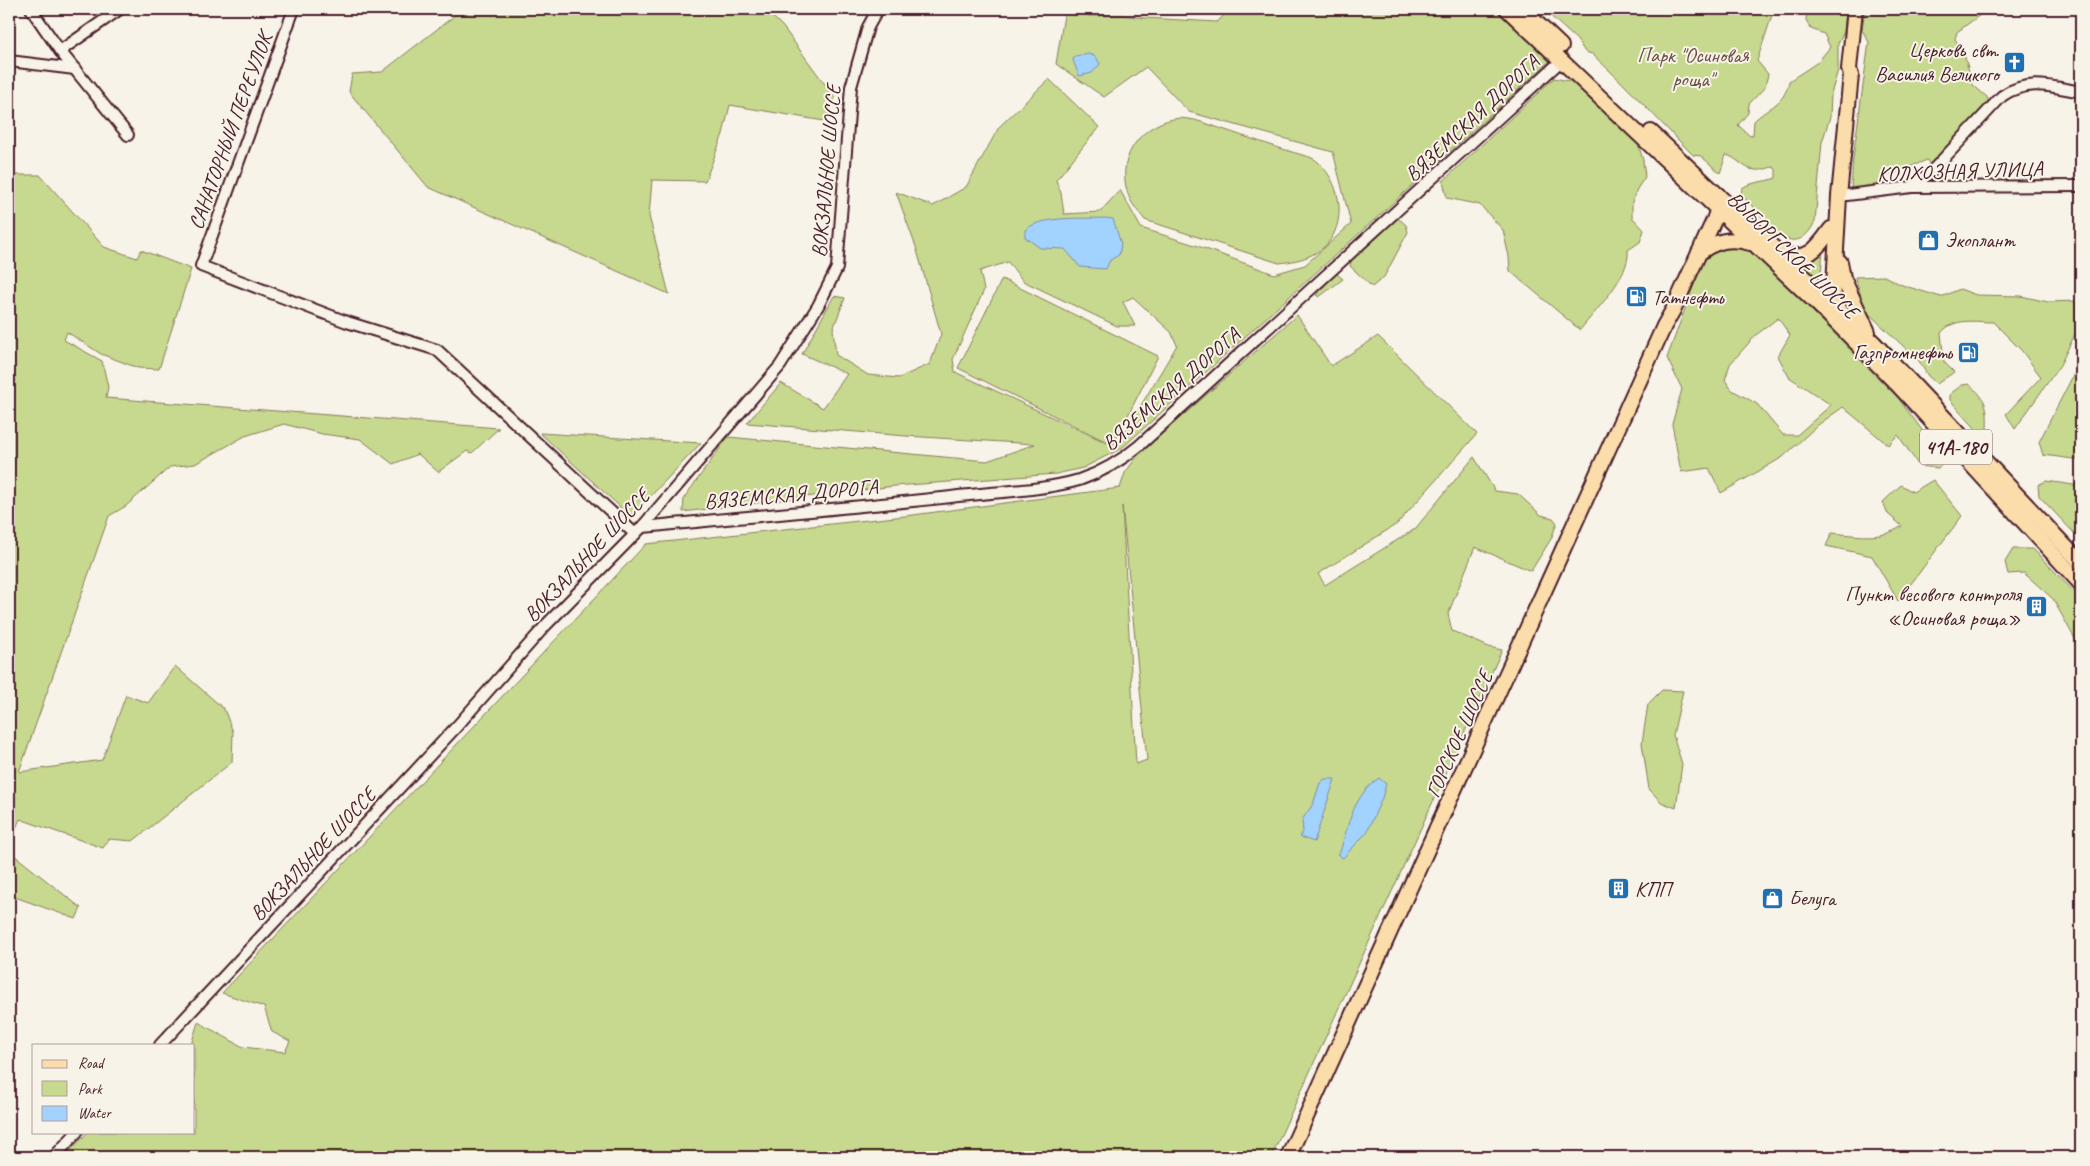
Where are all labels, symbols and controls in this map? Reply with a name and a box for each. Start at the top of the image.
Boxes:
street label: САНАТОРНЫЙ ПЕРЕУЛОК [182,25,279,233]
place label: Церковь свт. Василия Великого [1875,37,2002,87]
park label: Парк "Осиновая роща" [1637,42,1750,92]
street label: ВЯЗЕМСКАЯ ДОРОГА [1399,48,1546,187]
church icon: Церковь свт. Василия Великого [2003,50,2027,74]
street label: ВОКЗАЛЬНОЕ ШОССЕ [806,81,847,258]
street label: КОЛХОЗНАЯ УЛИЦА [1877,155,2045,187]
street label: ВЫБОРГСКОЕ ШОССЕ [1722,186,1866,326]
place label: Экоплант [1945,227,2016,253]
shop icon: Экоплант [1917,228,1941,252]
place label: Татнефть [1652,284,1725,310]
fuel station icon: Татнефть [1624,285,1648,309]
street label: ВЯЗЕМСКАЯ ДОРОГА [1097,321,1246,456]
place label: Газпромнефть [1853,339,1953,366]
fuel station icon: Газпромнефть [1956,340,1980,364]
road number: 41А-180 [1920,430,1992,464]
street label: ВЯЗЕМСКАЯ ДОРОГА [703,473,880,515]
street label: ВОКЗАЛЬНОЕ ШОССЕ [518,481,657,627]
place label: Пункт весового контроля «Осиновая роща» [1845,581,2022,631]
building icon: Пункт весового контроля «Осиновая роща» [2025,594,2049,618]
street label: ГОРСКОЕ ШОССЕ [1420,664,1500,801]
street label: ВОКЗАЛЬНОЕ ШОССЕ [244,780,383,926]
place label: КПП [1635,876,1675,902]
building icon: КПП [1607,877,1631,901]
place label: Белуга [1789,885,1838,911]
shop icon: Белуга [1761,886,1785,910]
legend [32,1044,195,1134]
text: Road [78,1054,105,1073]
text: Park [78,1080,103,1099]
text: Water [78,1104,112,1123]

